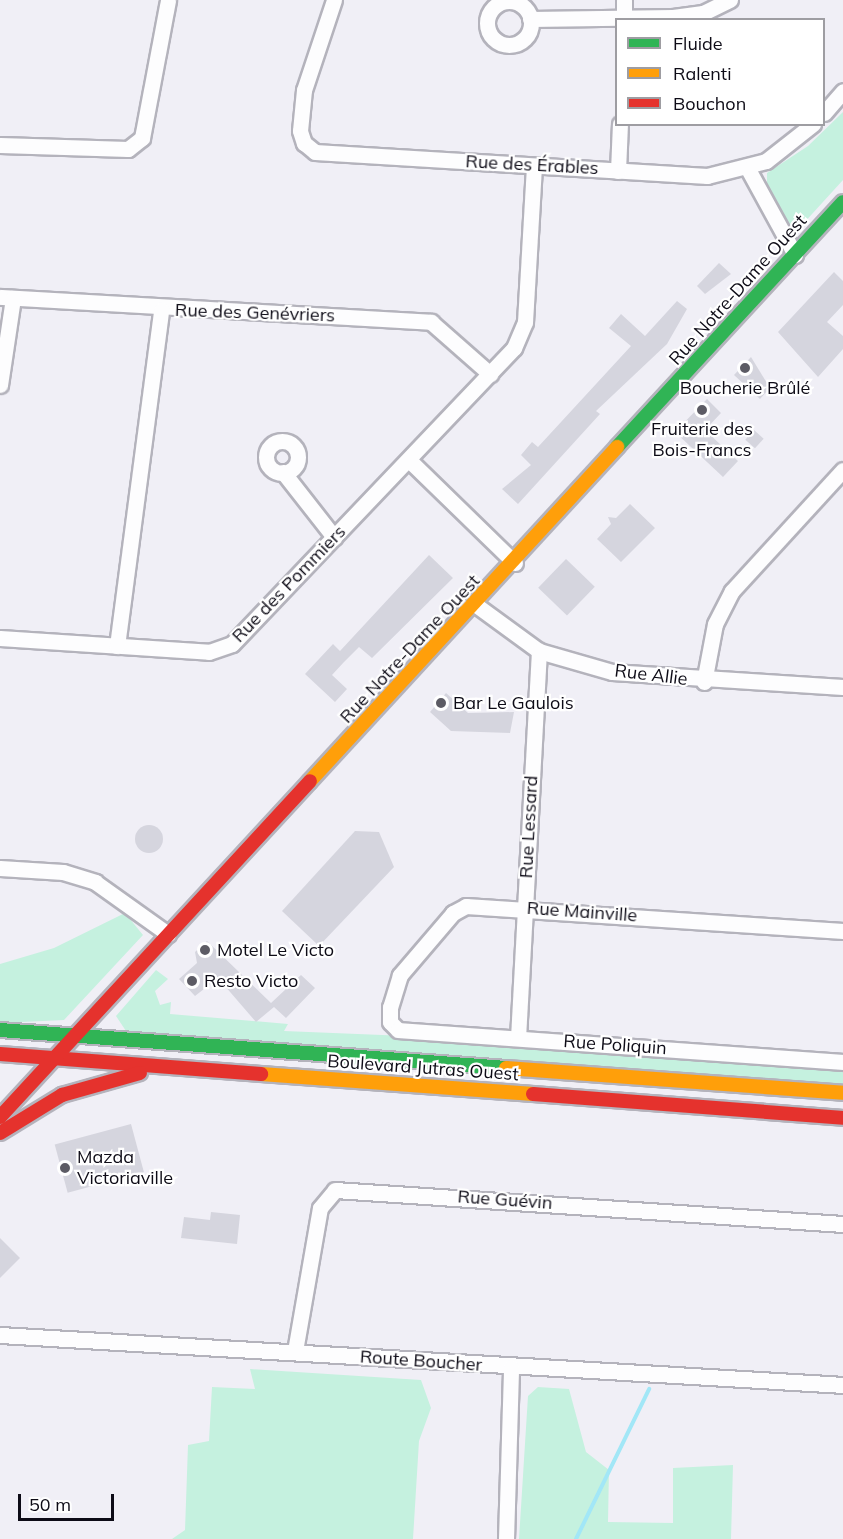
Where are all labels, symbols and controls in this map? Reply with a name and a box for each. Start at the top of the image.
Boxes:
legend [615,18,825,126]
text: Fluide [673,32,723,55]
text: Ralenti [673,62,731,85]
text: Bouchon [673,92,746,115]
street label: Rue des Érables [465,151,599,179]
street label: Rue Notre-Dame Ouest [665,210,811,370]
street label: Rue des Genévriers [175,299,335,327]
marker: Boucherie Brûlé [738,361,752,375]
place label: Boucherie Brûlé [680,377,810,399]
marker: Fruiterie des Bois-Francs [695,403,709,417]
place label: Fruiterie des Bois-Francs [651,419,753,462]
street label: Rue des Pommiers [228,521,350,647]
street label: Rue Notre-Dame Ouest [336,570,484,728]
street label: Rue Allie [613,660,689,690]
place label: Bar Le Gaulois [453,692,574,714]
marker: Bar Le Gaulois [434,696,448,710]
street label: Rue Lessard [516,775,542,879]
street label: Rue Mainville [526,897,638,927]
place label: Motel Le Victo [217,939,334,961]
marker: Motel Le Victo [198,943,212,957]
place label: Resto Victo [204,970,298,992]
marker: Resto Victo [185,974,199,988]
street label: Rue Poliquin [563,1031,667,1059]
street label: Boulevard Jutras Ouest [327,1051,519,1085]
place label: Mazda Victoriaville [77,1147,173,1190]
marker: Mazda Victoriaville [58,1161,72,1175]
street label: Rue Guévin [457,1186,553,1214]
street label: Route Boucher [359,1346,483,1376]
scale bar [21,1482,117,1520]
text: 50 m [29,1493,71,1516]

